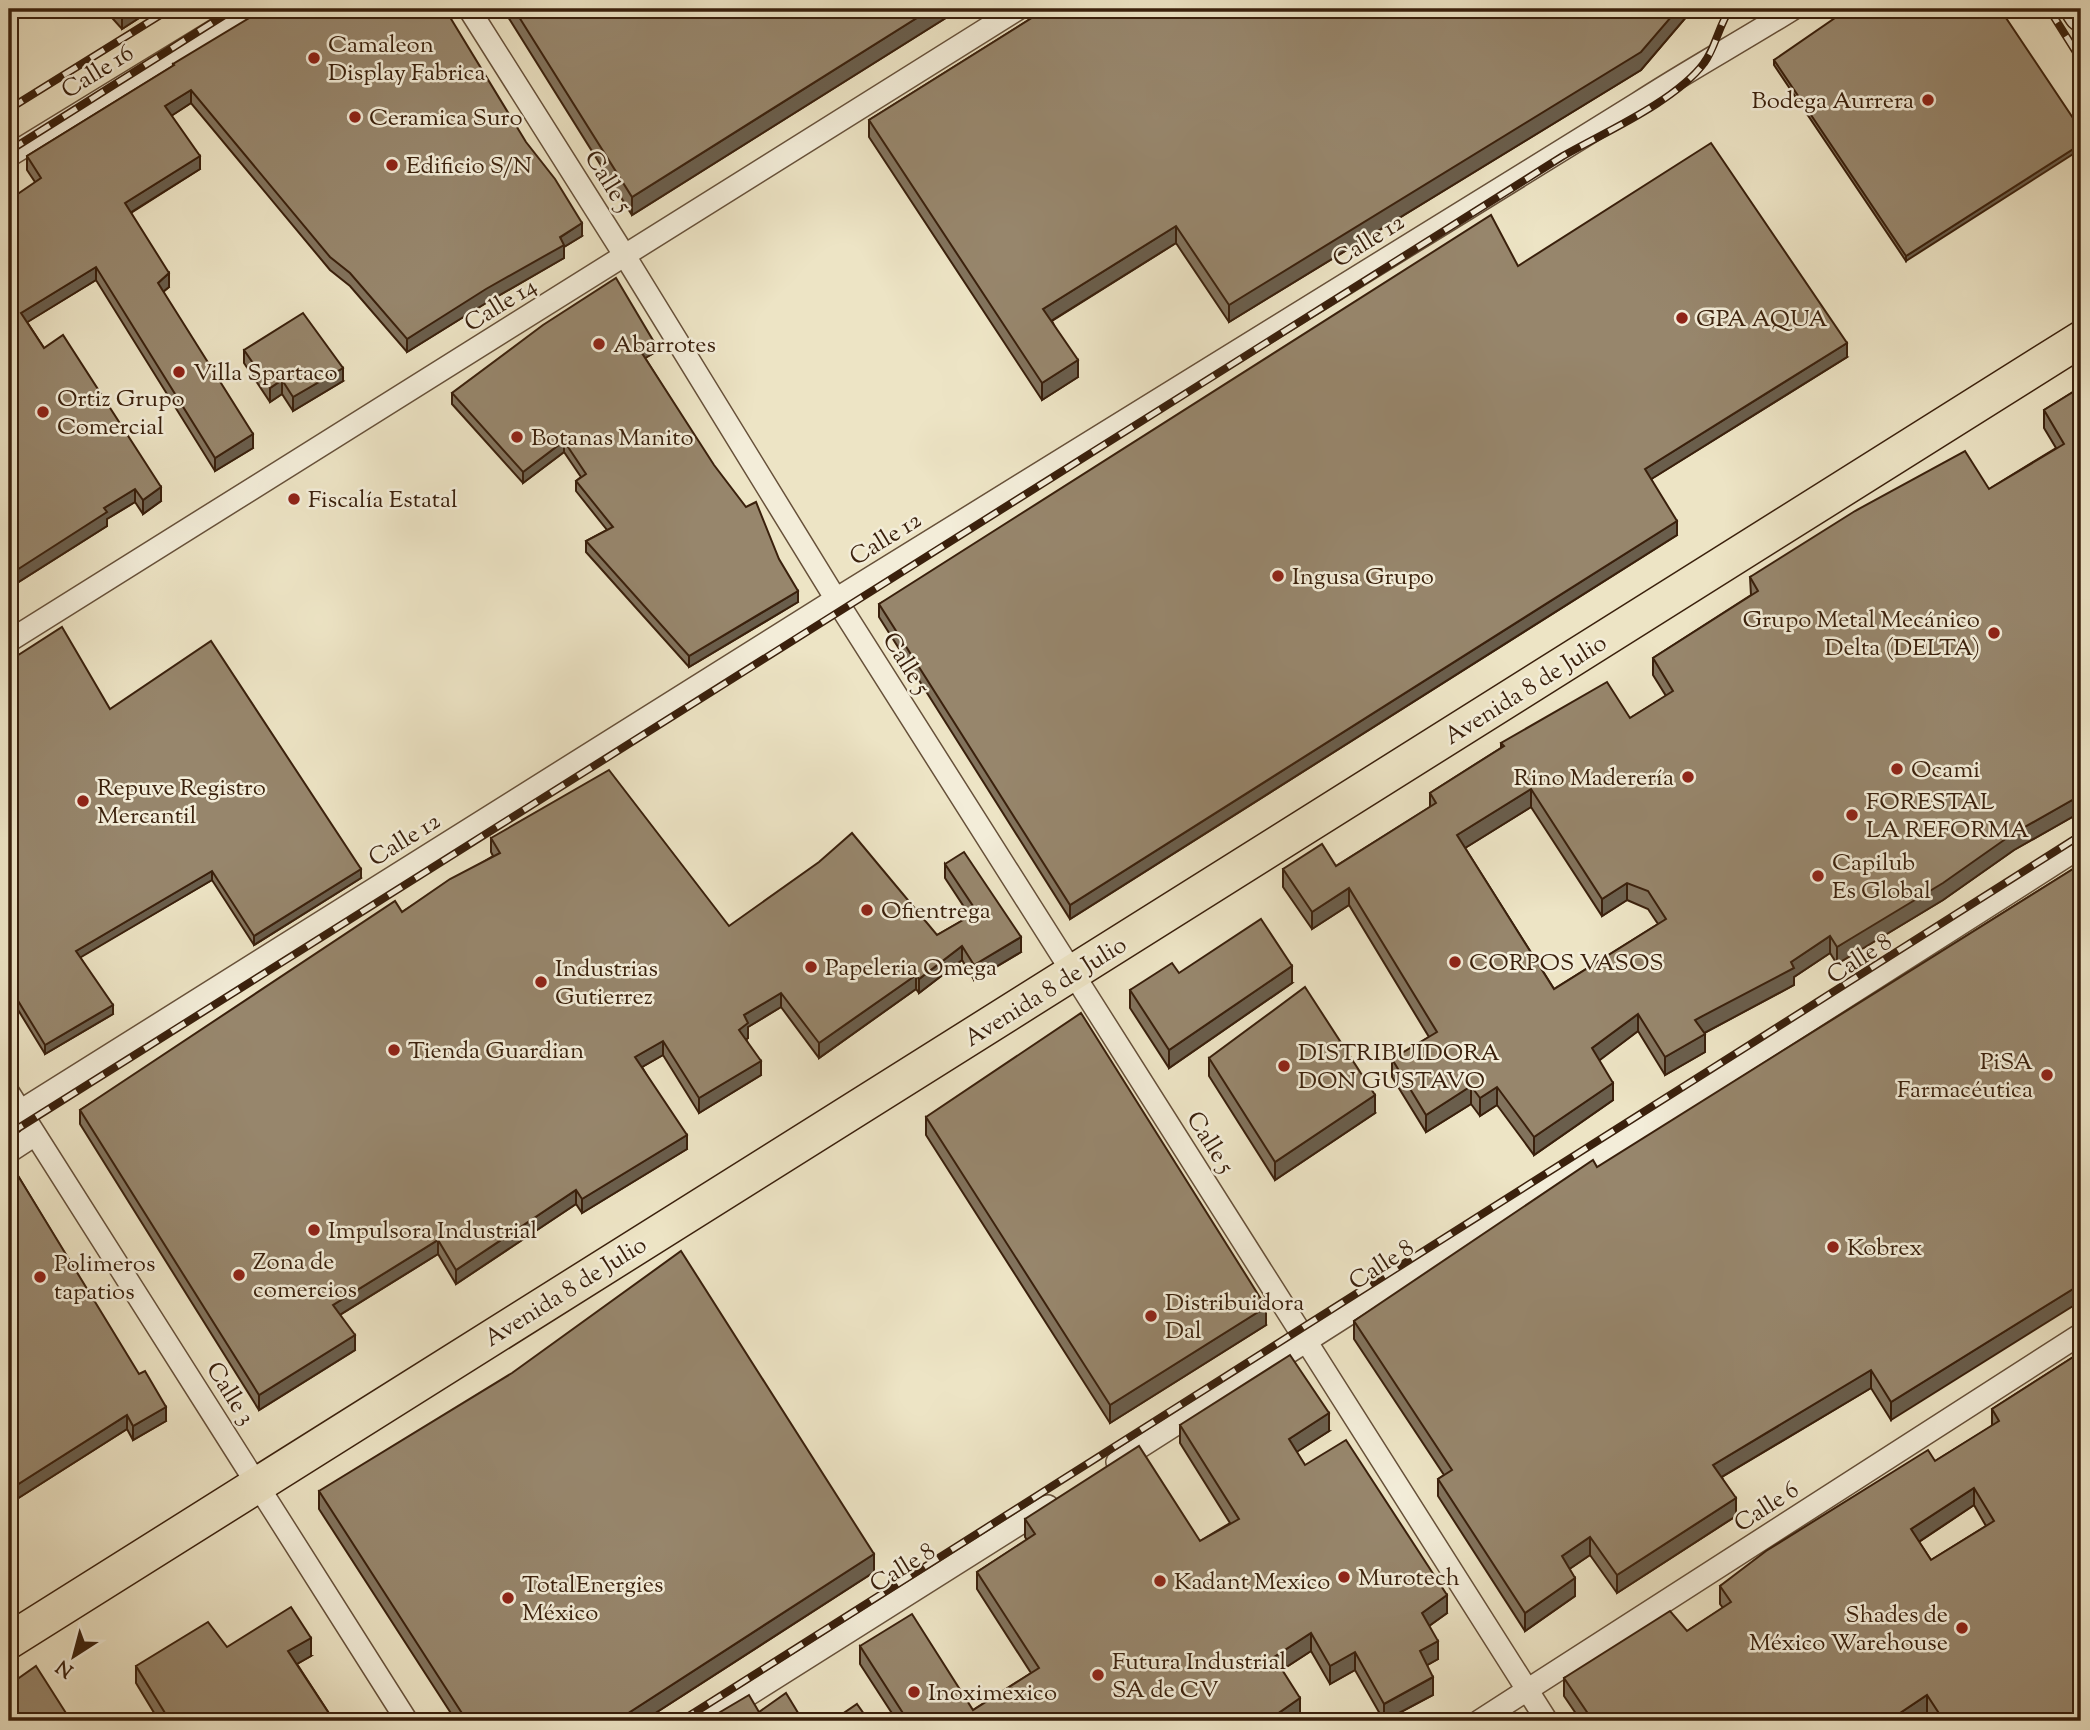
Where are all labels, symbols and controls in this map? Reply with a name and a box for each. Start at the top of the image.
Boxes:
place label: Camaleon Display Fabrica [328,29,485,91]
street label: Calle 16 [55,37,141,108]
marker: Camaleon Display Fabrica [306,50,322,66]
place label: Bodega Aurrera [1752,85,1914,119]
marker: Bodega Aurrera [1920,92,1936,108]
place label: Ceramica Suro [369,102,523,136]
marker: Ceramica Suro [347,109,363,125]
street label: Calle 5 [575,144,640,220]
place label: Edificio S/N [406,150,532,184]
marker: Edificio S/N [384,157,400,173]
street label: Calle 12 [1327,206,1412,277]
street label: Calle 14 [458,270,544,341]
place label: GPA AQUA [1696,303,1828,337]
marker: GPA AQUA [1674,310,1690,326]
place label: Abarrotes [613,329,716,363]
marker: Abarrotes [591,336,607,352]
place label: Villa Spartaco [193,357,338,391]
marker: Villa Spartaco [171,364,187,380]
place label: Ortiz Grupo Comercial [57,383,185,445]
marker: Ortiz Grupo Comercial [35,404,51,420]
place label: Botanas Manito [531,422,694,456]
marker: Botanas Manito [509,429,525,445]
place label: Fiscalía Estatal [308,484,458,518]
marker: Fiscalía Estatal [286,491,302,507]
street label: Calle 12 [844,504,929,575]
place label: Ingusa Grupo [1292,561,1434,595]
marker: Ingusa Grupo [1270,568,1286,584]
place label: Grupo Metal Mecánico Delta (DELTA) [1742,604,1980,666]
marker: Grupo Metal Mecánico Delta (DELTA) [1986,625,2002,641]
street label: Calle 5 [873,626,938,702]
street label: Avenida 8 de Julio [1438,627,1614,754]
place label: Ocami [1911,754,1980,788]
marker: Ocami [1889,761,1905,777]
place label: Rino Maderería [1513,762,1674,796]
marker: Rino Maderería [1680,769,1696,785]
place label: Repuve Registro Mercantil [97,772,266,834]
place label: FORESTAL LA REFORMA [1866,786,2030,848]
marker: Repuve Registro Mercantil [75,793,91,809]
street label: Calle 12 [363,805,448,876]
marker: FORESTAL LA REFORMA [1844,807,1860,823]
place label: Capilub Es Global [1832,847,1931,909]
marker: Capilub Es Global [1810,868,1826,884]
place label: Ofientrega [881,895,991,929]
marker: Ofientrega [859,902,875,918]
street label: Calle 8 [1821,926,1899,993]
street label: Avenida 8 de Julio [958,929,1134,1056]
place label: CORPOS VASOS [1469,947,1664,981]
place label: Papeleria Omega [825,952,997,986]
place label: Industrias Gutierrez [555,953,658,1015]
marker: CORPOS VASOS [1447,954,1463,970]
marker: Papeleria Omega [803,959,819,975]
marker: Industrias Gutierrez [533,974,549,990]
place label: Tienda Guardian [408,1035,584,1069]
place label: DISTRIBUIDORA DON GUSTAVO [1298,1037,1500,1099]
marker: Tienda Guardian [386,1042,402,1058]
place label: PiSA Farmacéutica [1897,1046,2034,1108]
marker: DISTRIBUIDORA DON GUSTAVO [1276,1058,1292,1074]
marker: PiSA Farmacéutica [2039,1067,2055,1083]
street label: Calle 5 [1177,1105,1242,1181]
place label: Impulsora Industrial [328,1215,538,1249]
marker: Impulsora Industrial [306,1222,322,1238]
street label: Avenida 8 de Julio [478,1229,654,1356]
street label: Calle 8 [1343,1232,1421,1299]
place label: Kobrex [1847,1232,1922,1266]
marker: Kobrex [1825,1239,1841,1255]
place label: Zona de comercios [253,1246,357,1308]
place label: Polimeros tapatios [54,1248,155,1310]
marker: Zona de comercios [231,1267,247,1283]
marker: Polimeros tapatios [32,1269,48,1285]
place label: Distribuidora Dal [1165,1287,1304,1349]
marker: Distribuidora Dal [1143,1308,1159,1324]
street label: Calle 3 [197,1356,262,1432]
street label: Calle 6 [1728,1474,1806,1541]
street label: Calle 8 [864,1535,942,1602]
place label: Murotech [1358,1562,1460,1596]
place label: Kadant Mexico [1174,1566,1330,1600]
place label: TotalEnergies México [522,1569,663,1631]
marker: Murotech [1336,1569,1352,1585]
marker: Kadant Mexico [1152,1573,1168,1589]
marker: TotalEnergies México [500,1590,516,1606]
place label: Shades de México Warehouse [1749,1599,1948,1661]
marker: Shades de México Warehouse [1954,1620,1970,1636]
north arrow [38,1622,108,1692]
place label: Futura Industrial SA de CV [1112,1646,1286,1708]
text: N [51,1652,80,1683]
marker: Futura Industrial SA de CV [1090,1667,1106,1683]
place label: Inoximexico [928,1677,1057,1711]
marker: Inoximexico [906,1684,922,1700]

